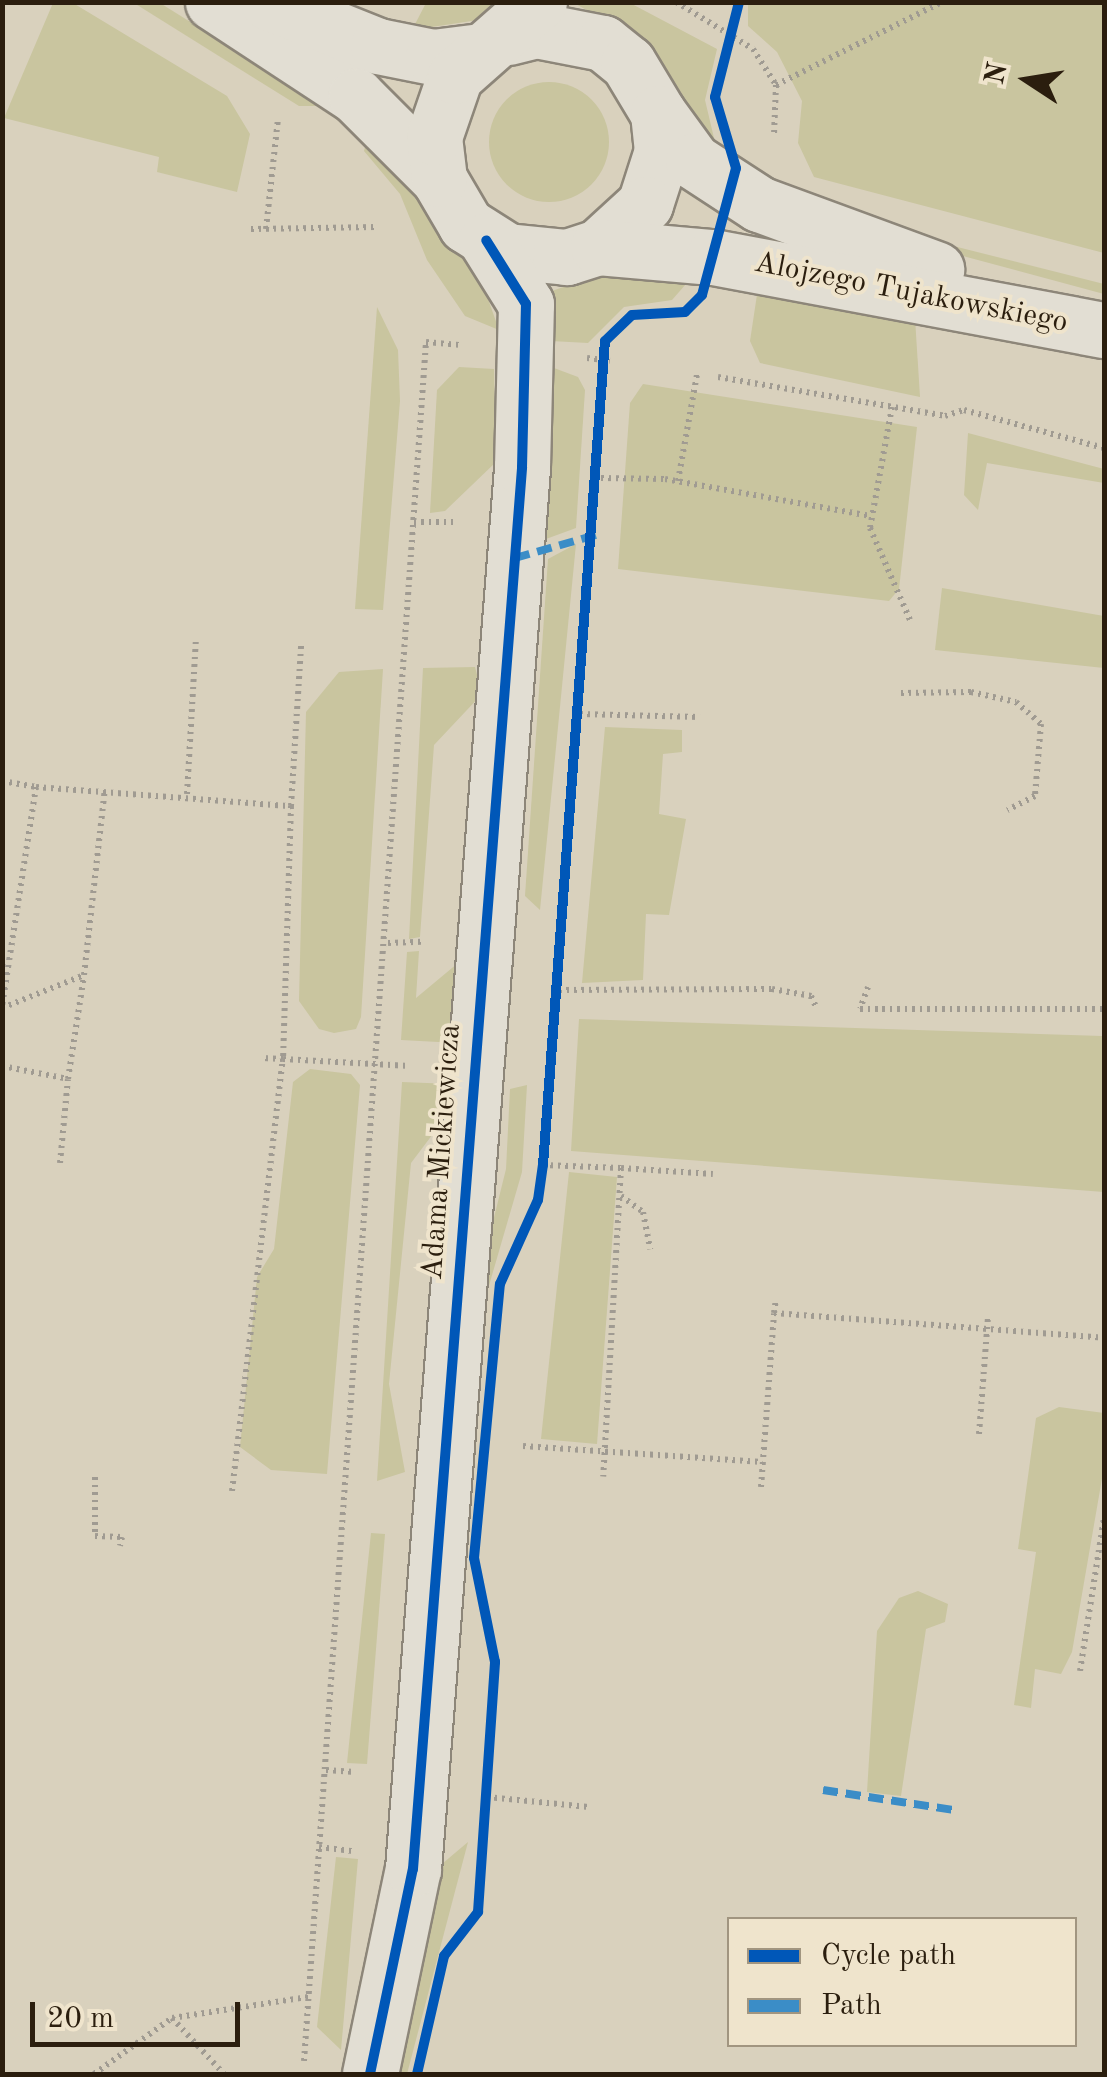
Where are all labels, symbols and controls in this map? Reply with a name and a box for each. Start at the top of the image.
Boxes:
north arrow [977,30,1077,130]
text: N [982,60,1014,87]
street label: Alojzego Tujakowskiego [751,245,1071,341]
street label: Adama Mickiewicza [415,1023,469,1281]
legend [727,1917,1077,2047]
text: Cycle path [821,1941,956,1971]
scale bar [35,1982,245,2044]
text: Path [821,1991,882,2021]
text: 20 m [47,2004,114,2034]

